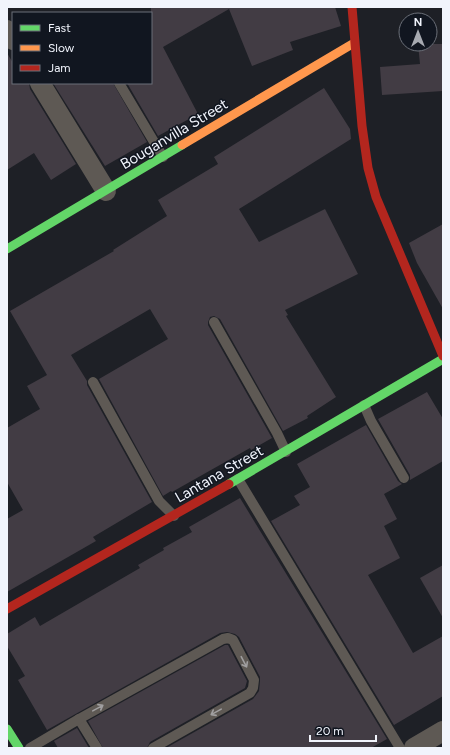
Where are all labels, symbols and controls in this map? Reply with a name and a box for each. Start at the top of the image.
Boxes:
legend [12,12,152,84]
north arrow [398,12,438,52]
text: N [414,16,422,29]
text: Fast [48,21,71,35]
text: Slow [48,41,75,55]
text: Jam [48,61,71,75]
street label: Bouganvilla Street [117,95,231,173]
street label: Lantana Street [172,441,267,507]
one-way arrow [241,656,249,668]
one-way arrow [92,704,104,712]
one-way arrow [210,709,222,717]
scale bar [310,717,376,743]
text: 20 m [316,724,344,738]

